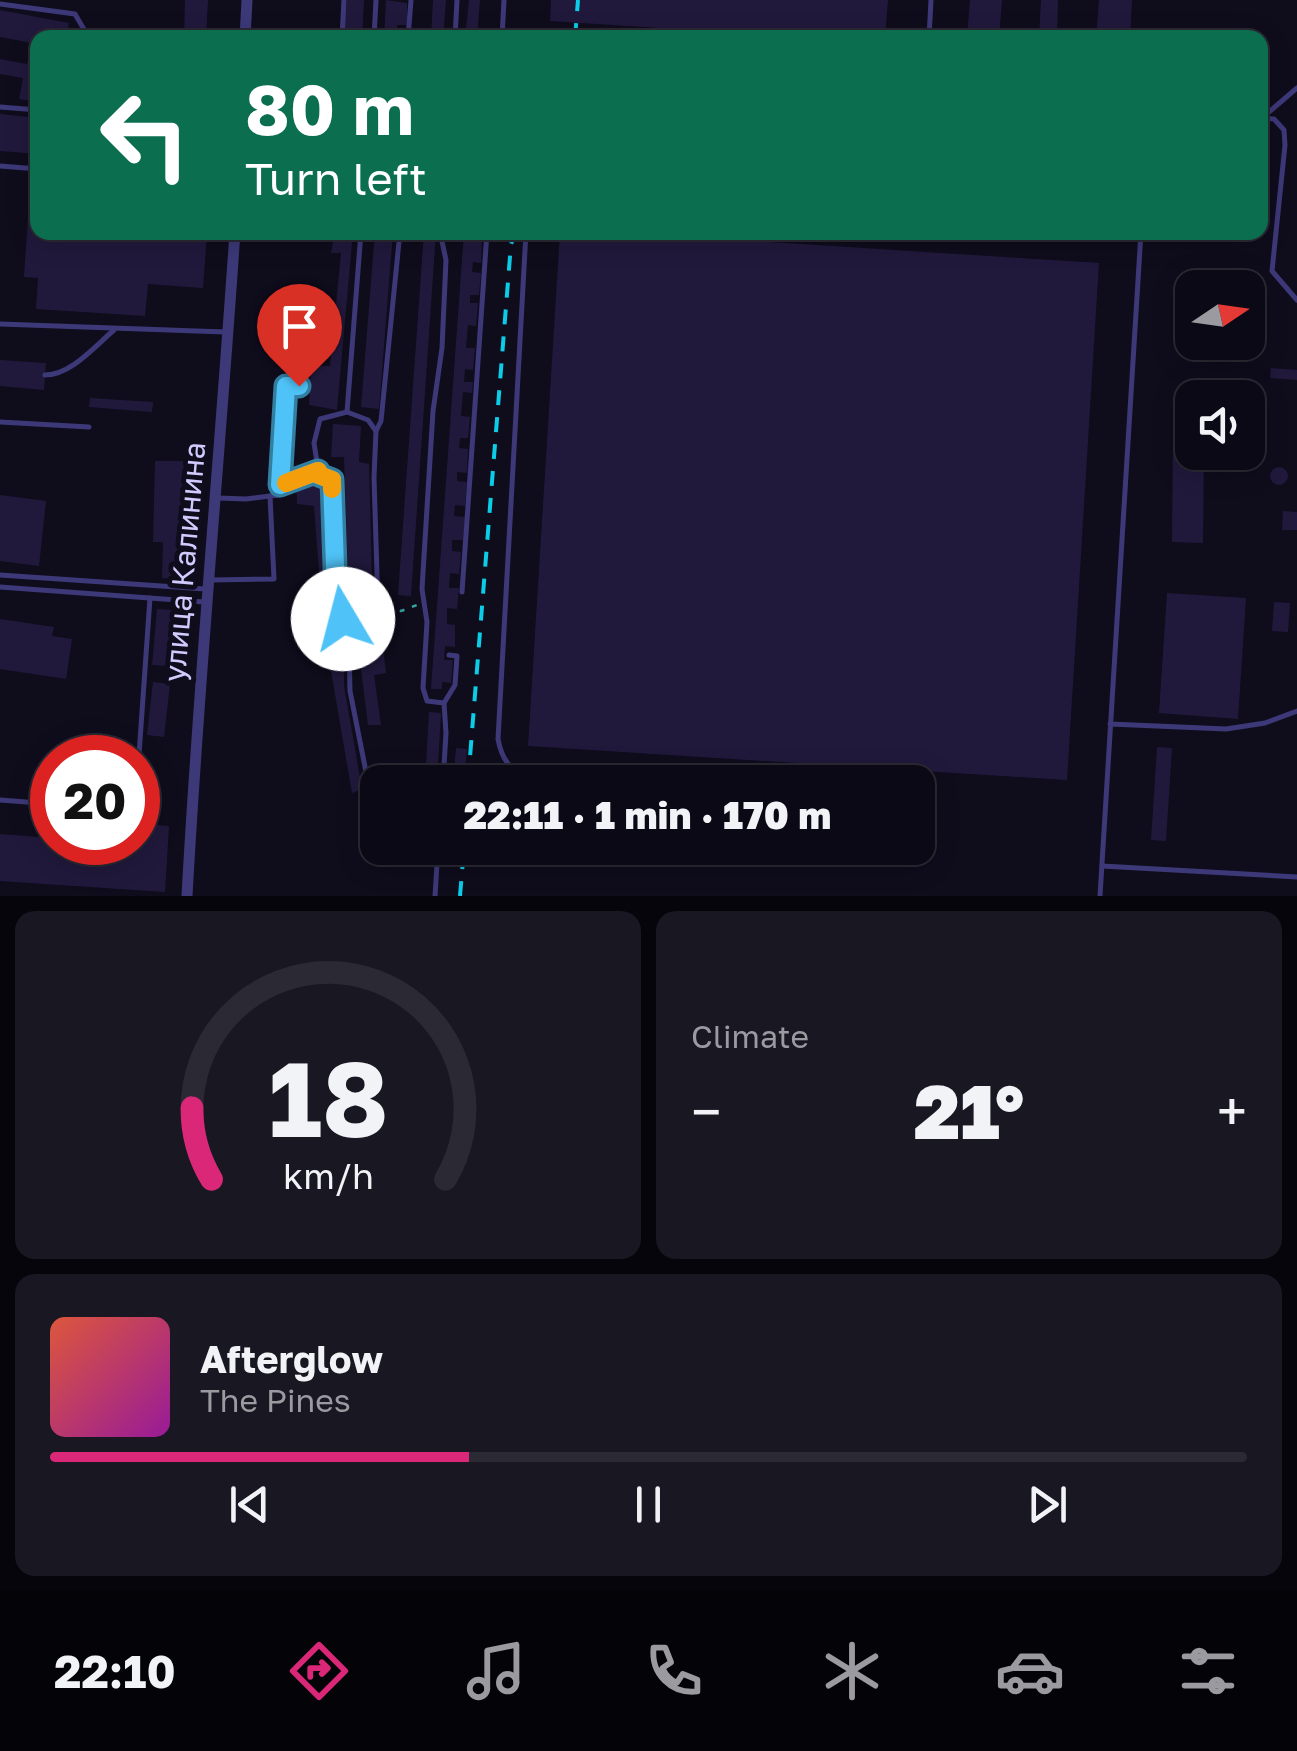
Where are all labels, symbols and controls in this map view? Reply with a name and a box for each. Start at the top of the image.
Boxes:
text: 80 m [245,66,414,150]
icon: left [80,70,210,200]
text: Turn left [245,151,427,205]
north arrow [1175,270,1265,360]
map controls [1175,270,1265,470]
pin [257,284,342,387]
icon: arrive [272,299,327,354]
button: sound [1175,380,1265,470]
street label: улица Калинина [156,440,212,683]
position arrow [291,567,395,671]
speed limit sign: 20 [30,735,160,865]
text: 22:11 · 1 min · 170 m [464,792,831,837]
text: Climate [691,1017,809,1055]
text: 18 [268,1035,388,1160]
text: 21° [914,1065,1024,1156]
text: − [691,1078,721,1144]
text: + [1217,1078,1247,1144]
text: km/h [283,1154,373,1197]
text: Afterglow [200,1336,383,1381]
text: The Pines [200,1381,351,1419]
icon: previous [222,1477,277,1532]
icon: pause [621,1477,676,1532]
icon: next [1020,1477,1075,1532]
icon: directions [284,1636,354,1706]
icon: music [461,1636,531,1706]
icon: phone [639,1636,709,1706]
icon: climate [817,1636,887,1706]
icon: car [995,1636,1065,1706]
icon: filters [1173,1636,1243,1706]
text: 22:10 [54,1644,176,1698]

